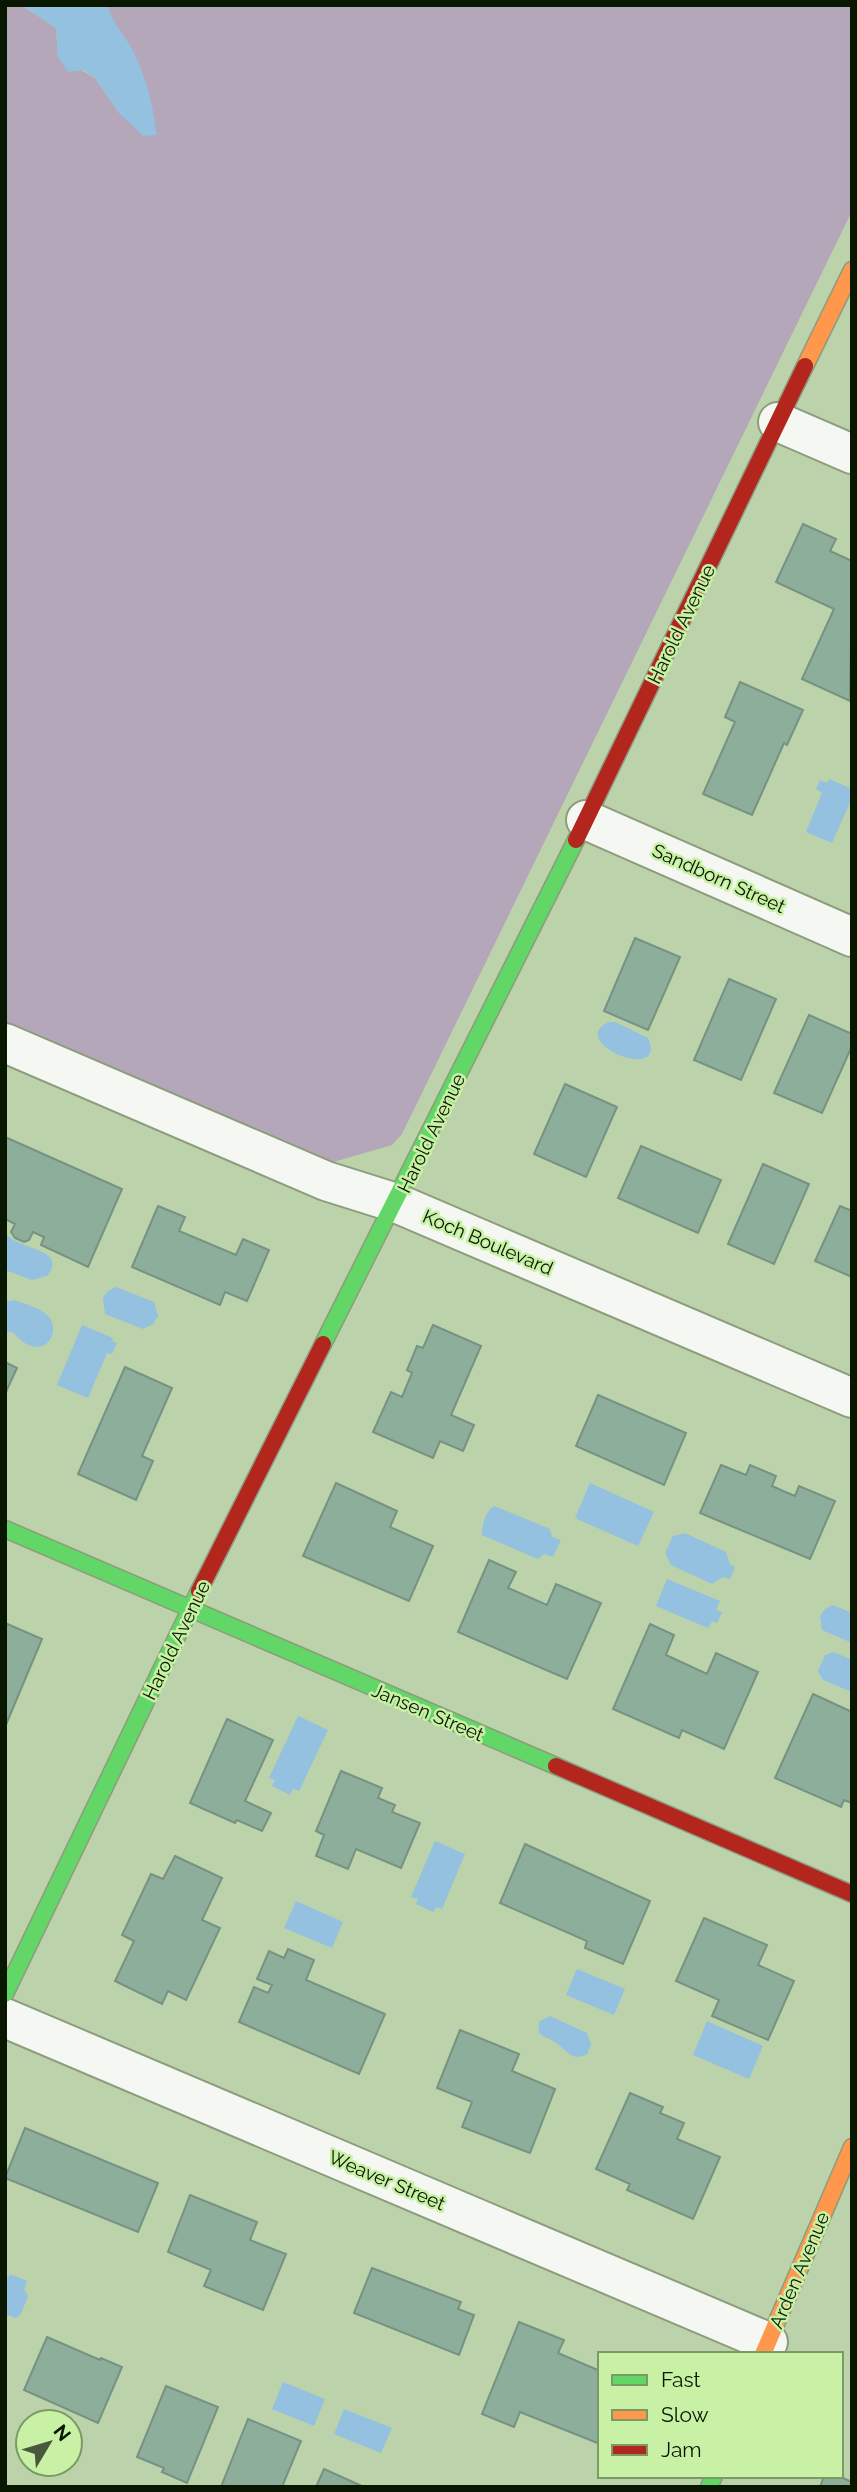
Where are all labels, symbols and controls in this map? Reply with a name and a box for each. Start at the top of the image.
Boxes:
street label: Harold Avenue [643,561,719,687]
street label: Sandborn Street [649,839,789,917]
street label: Harold Avenue [393,1070,469,1196]
street label: Koch Boulevard [420,1205,556,1279]
street label: Harold Avenue [138,1577,214,1703]
street label: Jansen Street [369,1679,488,1746]
street label: Weaver Street [325,2146,449,2215]
street label: Arden Avenue [765,2209,833,2331]
legend [598,2352,843,2478]
text: Fast [661,2367,701,2392]
text: Slow [661,2402,709,2427]
north arrow [14,2408,84,2478]
text: N [49,2420,76,2445]
text: Jam [661,2437,702,2462]

